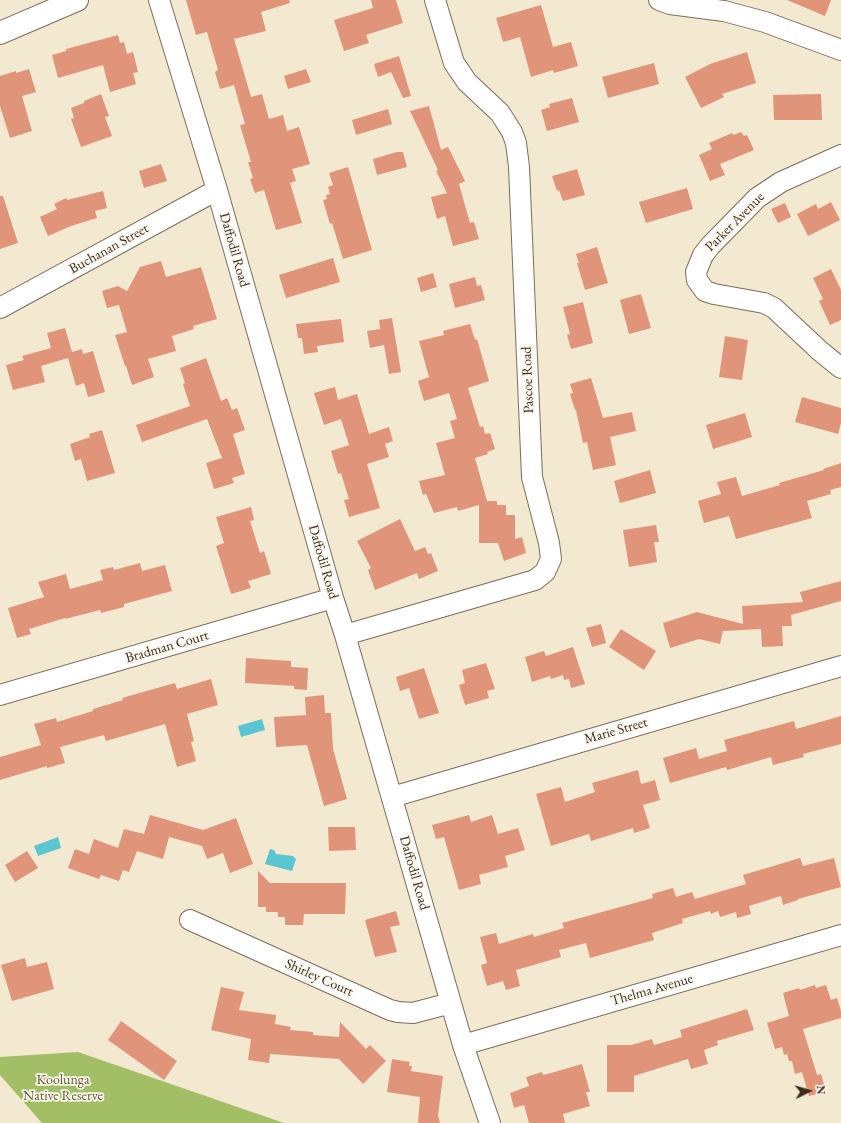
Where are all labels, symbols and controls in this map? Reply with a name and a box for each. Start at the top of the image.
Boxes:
street label: Parker Avenue [702,189,768,255]
street label: Daffodil Road [215,211,253,289]
street label: Buchanan Street [66,220,152,278]
street label: Pascoe Road [518,346,538,414]
street label: Daffodil Road [304,523,342,601]
street label: Bradman Court [124,627,210,667]
street label: Marie Street [582,714,650,748]
street label: Daffodil Road [395,834,433,912]
street label: Shirley Court [282,956,356,1000]
street label: Thelma Avenue [609,970,695,1010]
north arrow [789,1071,829,1111]
park label: Koolunga Native Reserve [23,1072,103,1104]
text: N [814,1085,828,1095]

